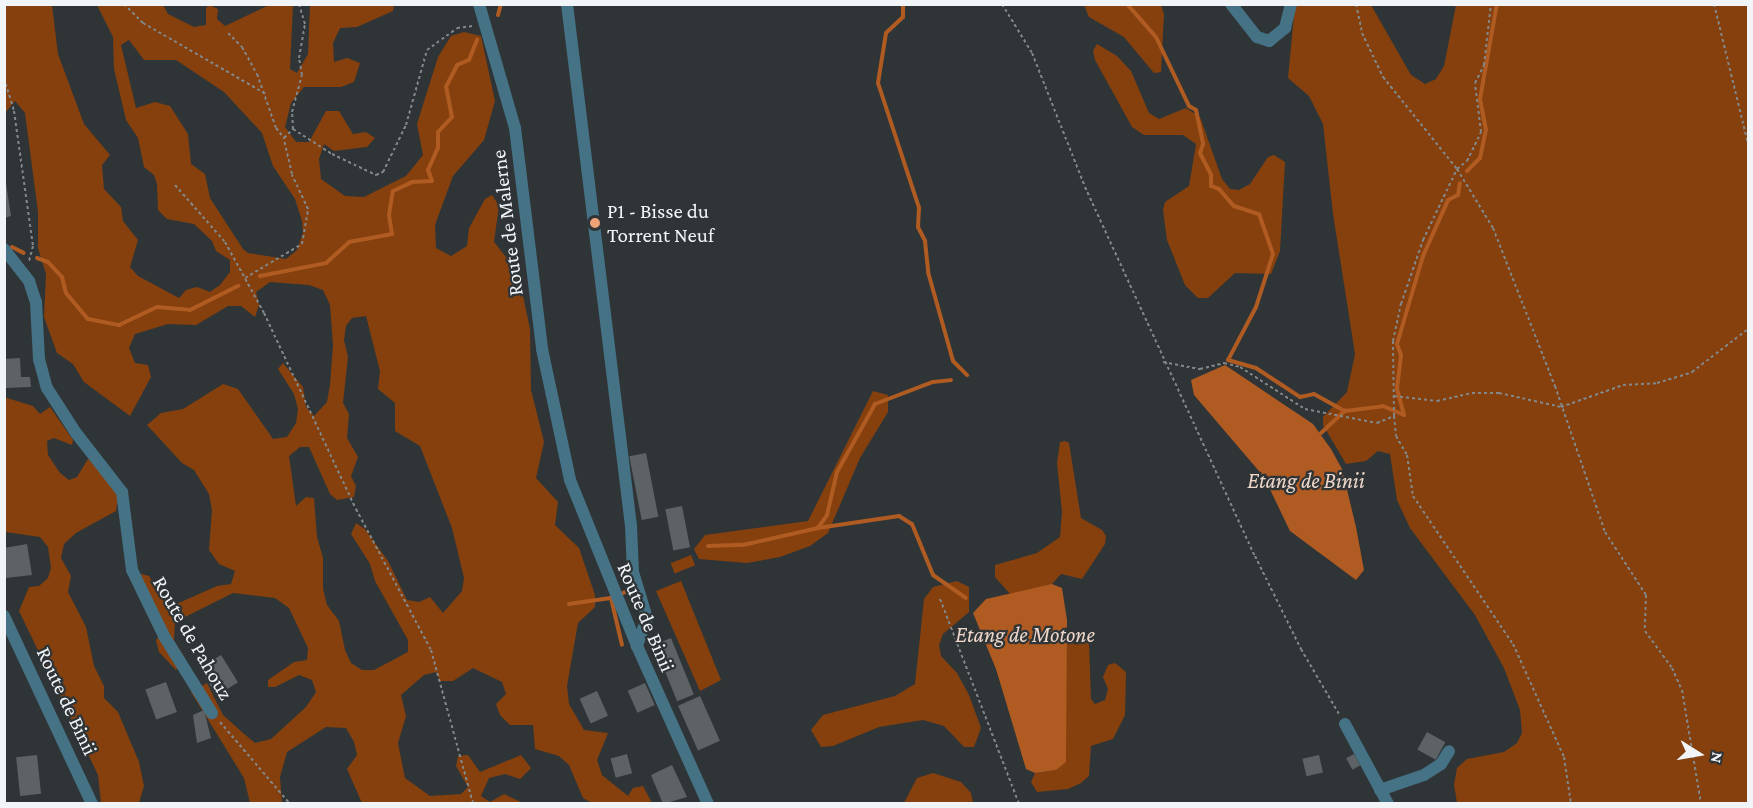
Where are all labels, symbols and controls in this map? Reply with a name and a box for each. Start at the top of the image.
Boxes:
street label: Route de Malerne [486,149,528,297]
place label: P1 - Bisse du Torrent Neuf [607,198,714,248]
marker: P1 - Bisse du Torrent Neuf [588,216,602,230]
water label: Etang de Binii [1247,468,1365,494]
street label: Route de Binii [612,559,680,675]
street label: Route de Pahouz [147,572,239,704]
water label: Etang de Motone [955,622,1095,648]
street label: Route de Binii [31,643,103,759]
north arrow [1669,724,1729,784]
text: N [1708,751,1727,765]

